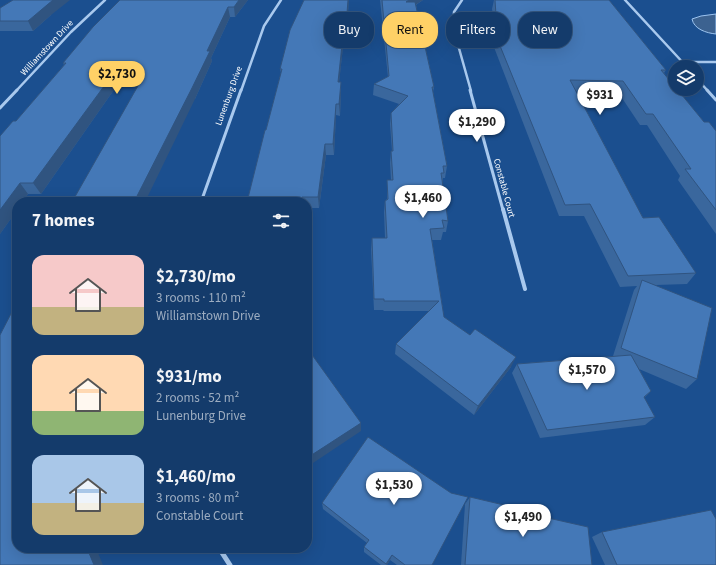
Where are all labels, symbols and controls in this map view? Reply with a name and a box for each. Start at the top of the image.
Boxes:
chip: Buy [324,12,374,48]
chip: Rent [382,12,438,48]
chip: Filters [446,12,510,48]
chip: New [518,12,572,48]
street label: Williamstown Drive [18,17,77,79]
map controls [668,60,704,96]
button: layers [668,60,704,96]
pin: $2,730 [84,61,150,95]
street label: Lunenburg Drive [212,64,246,127]
text: $2,730 [98,65,136,83]
pin: $931 [576,82,624,116]
text: $931 [586,86,614,104]
pin: $1,290 [444,109,510,143]
text: $1,290 [458,113,496,131]
street label: Constable Court [490,157,518,219]
pin: $1,460 [390,185,456,219]
text: $1,460 [404,189,442,207]
text: 7 homes [32,209,94,233]
icon: filters [270,210,292,232]
text: $2,730/mo [156,265,236,289]
icon: home [64,271,112,319]
text: 3 rooms · 110 m² [156,289,246,307]
text: Williamstown Drive [156,307,260,325]
pin: $1,570 [554,357,620,391]
text: $1,570 [568,361,606,379]
text: $931/mo [156,365,222,389]
icon: home [64,371,112,419]
text: 2 rooms · 52 m² [156,389,239,407]
text: Lunenburg Drive [156,407,246,425]
text: $1,460/mo [156,465,236,489]
icon: home [64,471,112,519]
pin: $1,530 [361,472,427,506]
text: $1,530 [375,476,413,494]
text: 3 rooms · 80 m² [156,489,239,507]
pin: $1,490 [490,504,556,538]
text: Constable Court [156,507,243,525]
text: $1,490 [504,508,542,526]

